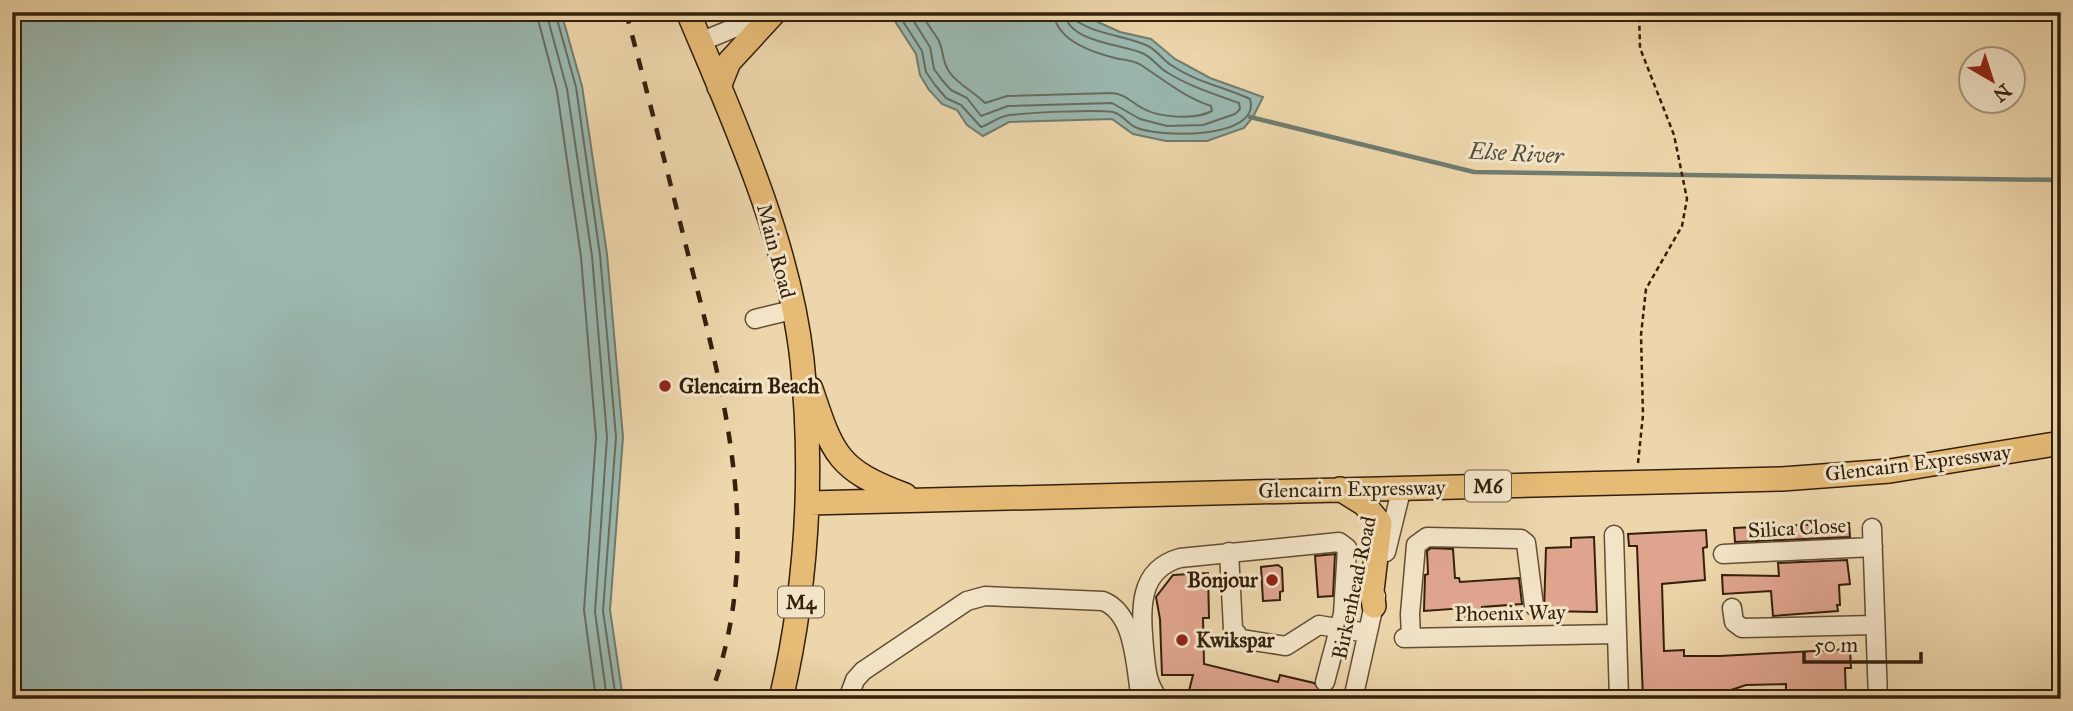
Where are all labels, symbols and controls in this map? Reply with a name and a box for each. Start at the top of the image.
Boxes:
north arrow [1958,46,2028,116]
text: N [1989,79,2016,107]
water label: Else River [1467,136,1566,170]
street label: Main Road [751,201,801,302]
place label: Glencairn Beach [679,373,820,399]
marker: Glencairn Beach [657,378,673,394]
street label: Glencairn Expressway [1824,439,2014,487]
road number: M6 [1465,471,1511,502]
street label: Glencairn Expressway [1258,474,1447,504]
street label: Silica Close [1747,512,1847,544]
street label: Birkenhead Road [1326,513,1382,662]
place label: Bonjour [1187,567,1259,593]
marker: Bonjour [1264,572,1280,588]
road number: M4 [778,586,824,618]
street label: Phoenix Way [1454,599,1567,627]
scale bar [1804,620,1921,664]
place label: Kwikspar [1196,627,1275,653]
marker: Kwikspar [1174,632,1190,648]
text: 50 m [1814,632,1859,658]

